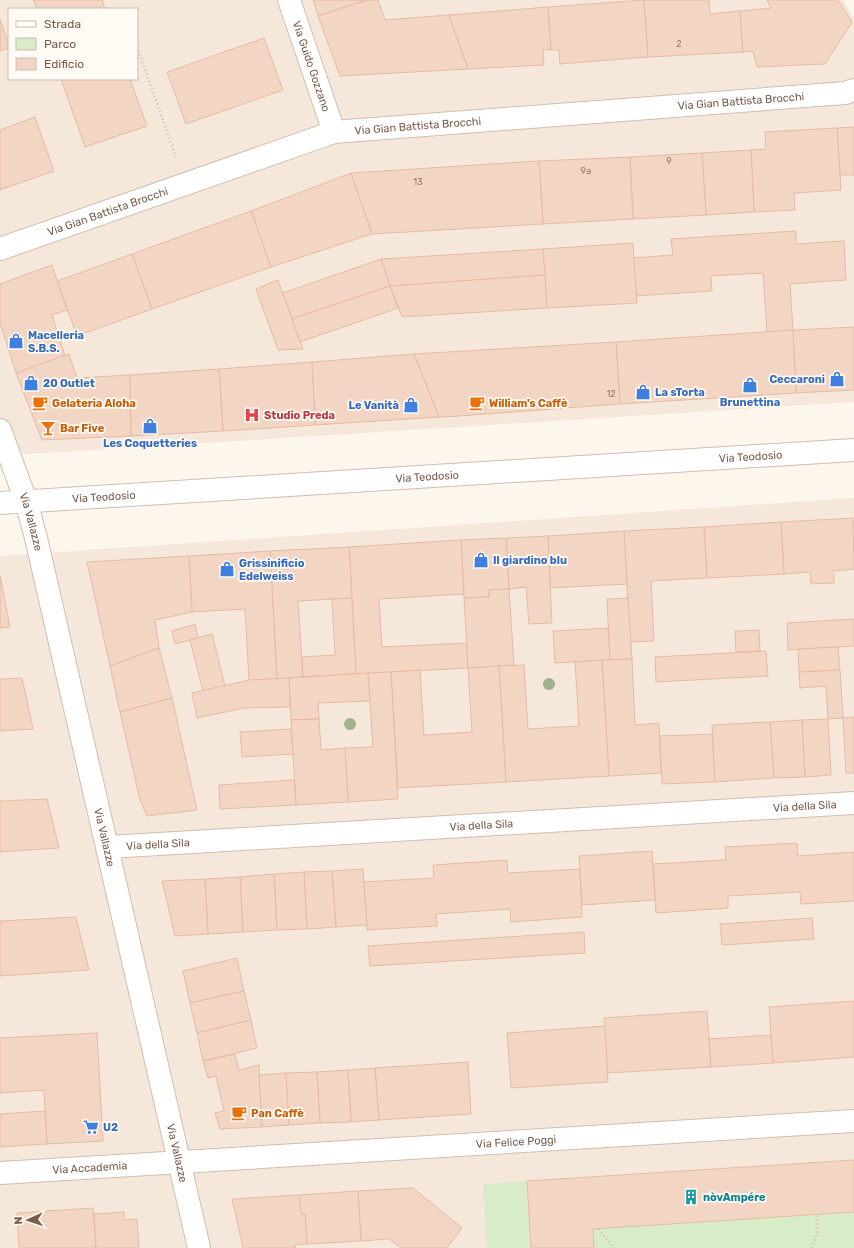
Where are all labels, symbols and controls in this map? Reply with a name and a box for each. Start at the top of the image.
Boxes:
legend [8,8,138,80]
text: Strada [44,17,81,31]
street label: Via Guido Gozzano [290,19,333,114]
text: Parco [44,37,76,51]
house number: 2 [676,39,682,49]
text: Edificio [44,57,84,71]
street label: Via Gian Battista Brocchi [677,90,805,113]
street label: Via Gian Battista Brocchi [354,115,482,137]
house number: 9 [666,156,672,166]
house number: 9a [581,166,591,176]
house number: 13 [413,177,423,187]
street label: Via Gian Battista Brocchi [46,185,170,239]
place label: Macelleria S.B.S. [28,329,84,355]
shop icon: Macelleria S.B.S. [7,332,25,350]
shop icon: Ceccaroni [828,370,846,388]
place label: Ceccaroni [769,373,825,386]
shop icon: 20 Outlet [22,374,40,392]
shop icon: Brunettina [741,376,759,394]
place label: 20 Outlet [43,377,95,390]
shop icon: La sTorta [634,383,652,401]
place label: La sTorta [655,386,705,399]
house number: 12 [606,389,616,399]
cafe icon: Gelateria Aloha [31,394,49,412]
cafe icon: William's Caffè [468,394,486,412]
shop icon: Le Vanità [402,396,420,414]
place label: Brunettina [720,396,780,409]
place label: Gelateria Aloha [52,397,136,410]
place label: William's Caffè [489,397,568,410]
place label: Le Vanità [349,399,399,412]
hospital icon: Studio Preda [243,406,261,424]
place label: Studio Preda [264,409,335,422]
shop icon: Les Coquetteries [141,417,159,435]
bar icon: Bar Five [39,419,57,437]
place label: Bar Five [60,422,105,435]
place label: Les Coquetteries [103,437,197,450]
street label: Via Teodosio [718,448,783,465]
street label: Via Teodosio [395,469,459,485]
street label: Via Teodosio [72,489,136,506]
street label: Via Vallazze [17,491,45,552]
shop icon: Il giardino blu [472,551,490,569]
place label: Il giardino blu [493,554,567,567]
place label: Grissinificio Edelweiss [239,557,305,583]
shop icon: Grissinificio Edelweiss [218,560,236,578]
street label: Via della Sila [773,798,837,815]
street label: Via Vallazze [91,807,117,868]
street label: Via della Sila [449,817,514,834]
street label: Via della Sila [126,836,190,853]
cafe icon: Pan Caffè [230,1104,248,1122]
place label: Pan Caffè [251,1107,304,1120]
supermarket icon: U2 [82,1118,100,1136]
place label: U2 [103,1121,118,1134]
street label: Via Vallazze [164,1123,190,1184]
street label: Via Felice Poggi [475,1133,557,1151]
street label: Via Accademia [52,1159,128,1177]
building icon: nòvAmpére [682,1188,700,1206]
place label: nòvAmpére [703,1191,766,1204]
north arrow [8,1200,48,1240]
text: N [12,1216,25,1225]

